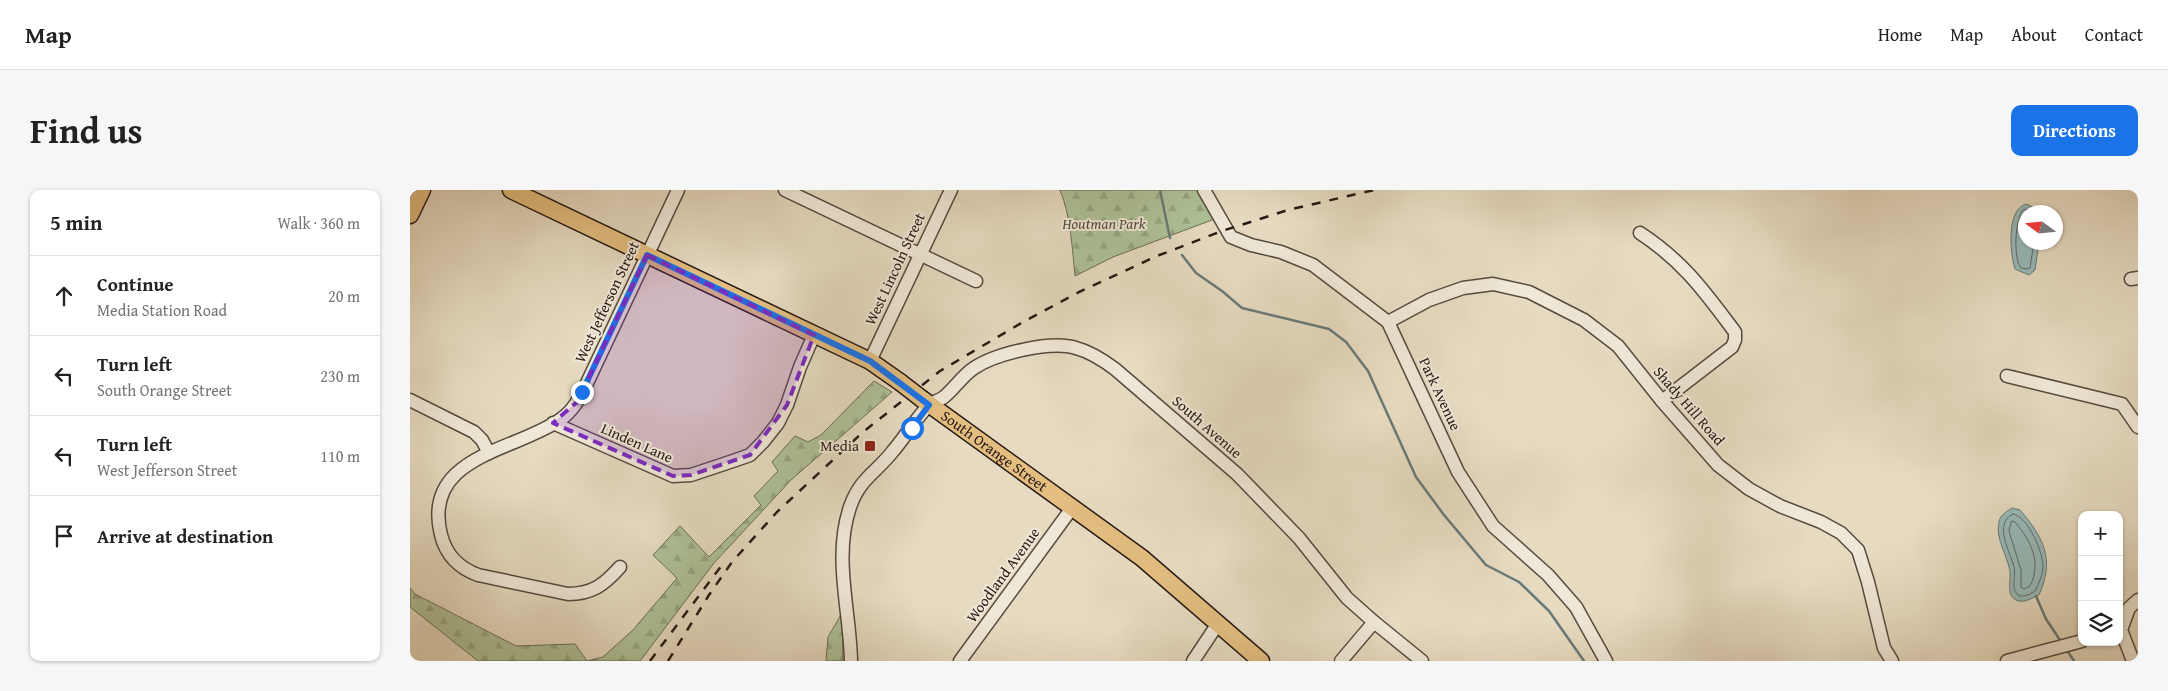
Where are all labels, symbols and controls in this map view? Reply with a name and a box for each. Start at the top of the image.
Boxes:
text: Map [25,17,72,52]
text: Home [1878,21,1922,48]
text: Map [1950,21,1983,48]
text: About [2011,21,2057,48]
text: Contact [2085,21,2143,48]
text: Find us [30,105,143,156]
button: Directions [2011,105,2138,156]
north arrow [2018,205,2063,250]
text: 5 min [50,207,102,238]
street label: West Lincoln Street [859,208,930,328]
text: Walk · 360 m [277,211,360,235]
park label: Houtman Park [1061,213,1146,234]
street label: West Jefferson Street [569,237,644,366]
text: Continue [97,270,174,298]
icon: ahead [50,282,78,310]
text: 20 m [328,284,360,308]
text: Media Station Road [97,298,227,322]
text: Turn left [97,350,172,378]
street label: Park Avenue [1414,354,1467,434]
street label: Shady Hill Road [1649,361,1730,450]
icon: left [50,362,78,390]
text: 230 m [320,364,360,388]
text: South Orange Street [97,378,232,402]
route end [571,381,594,404]
street label: South Avenue [1168,390,1247,463]
street label: South Orange Street [937,405,1052,497]
street label: Linden Lane [598,417,676,468]
route start [901,417,924,440]
text: Turn left [97,430,172,458]
place label: Media [820,435,859,456]
marker: Media [863,439,877,453]
icon: left [50,442,78,470]
text: 110 m [320,444,360,468]
text: West Jefferson Street [97,458,237,482]
map controls [2078,511,2123,646]
button: + [2078,511,2123,556]
icon: arrive [50,522,78,550]
text: Arrive at destination [97,522,273,550]
street label: Woodland Avenue [961,523,1044,626]
button: − [2078,556,2123,601]
button: layers [2078,601,2123,646]

